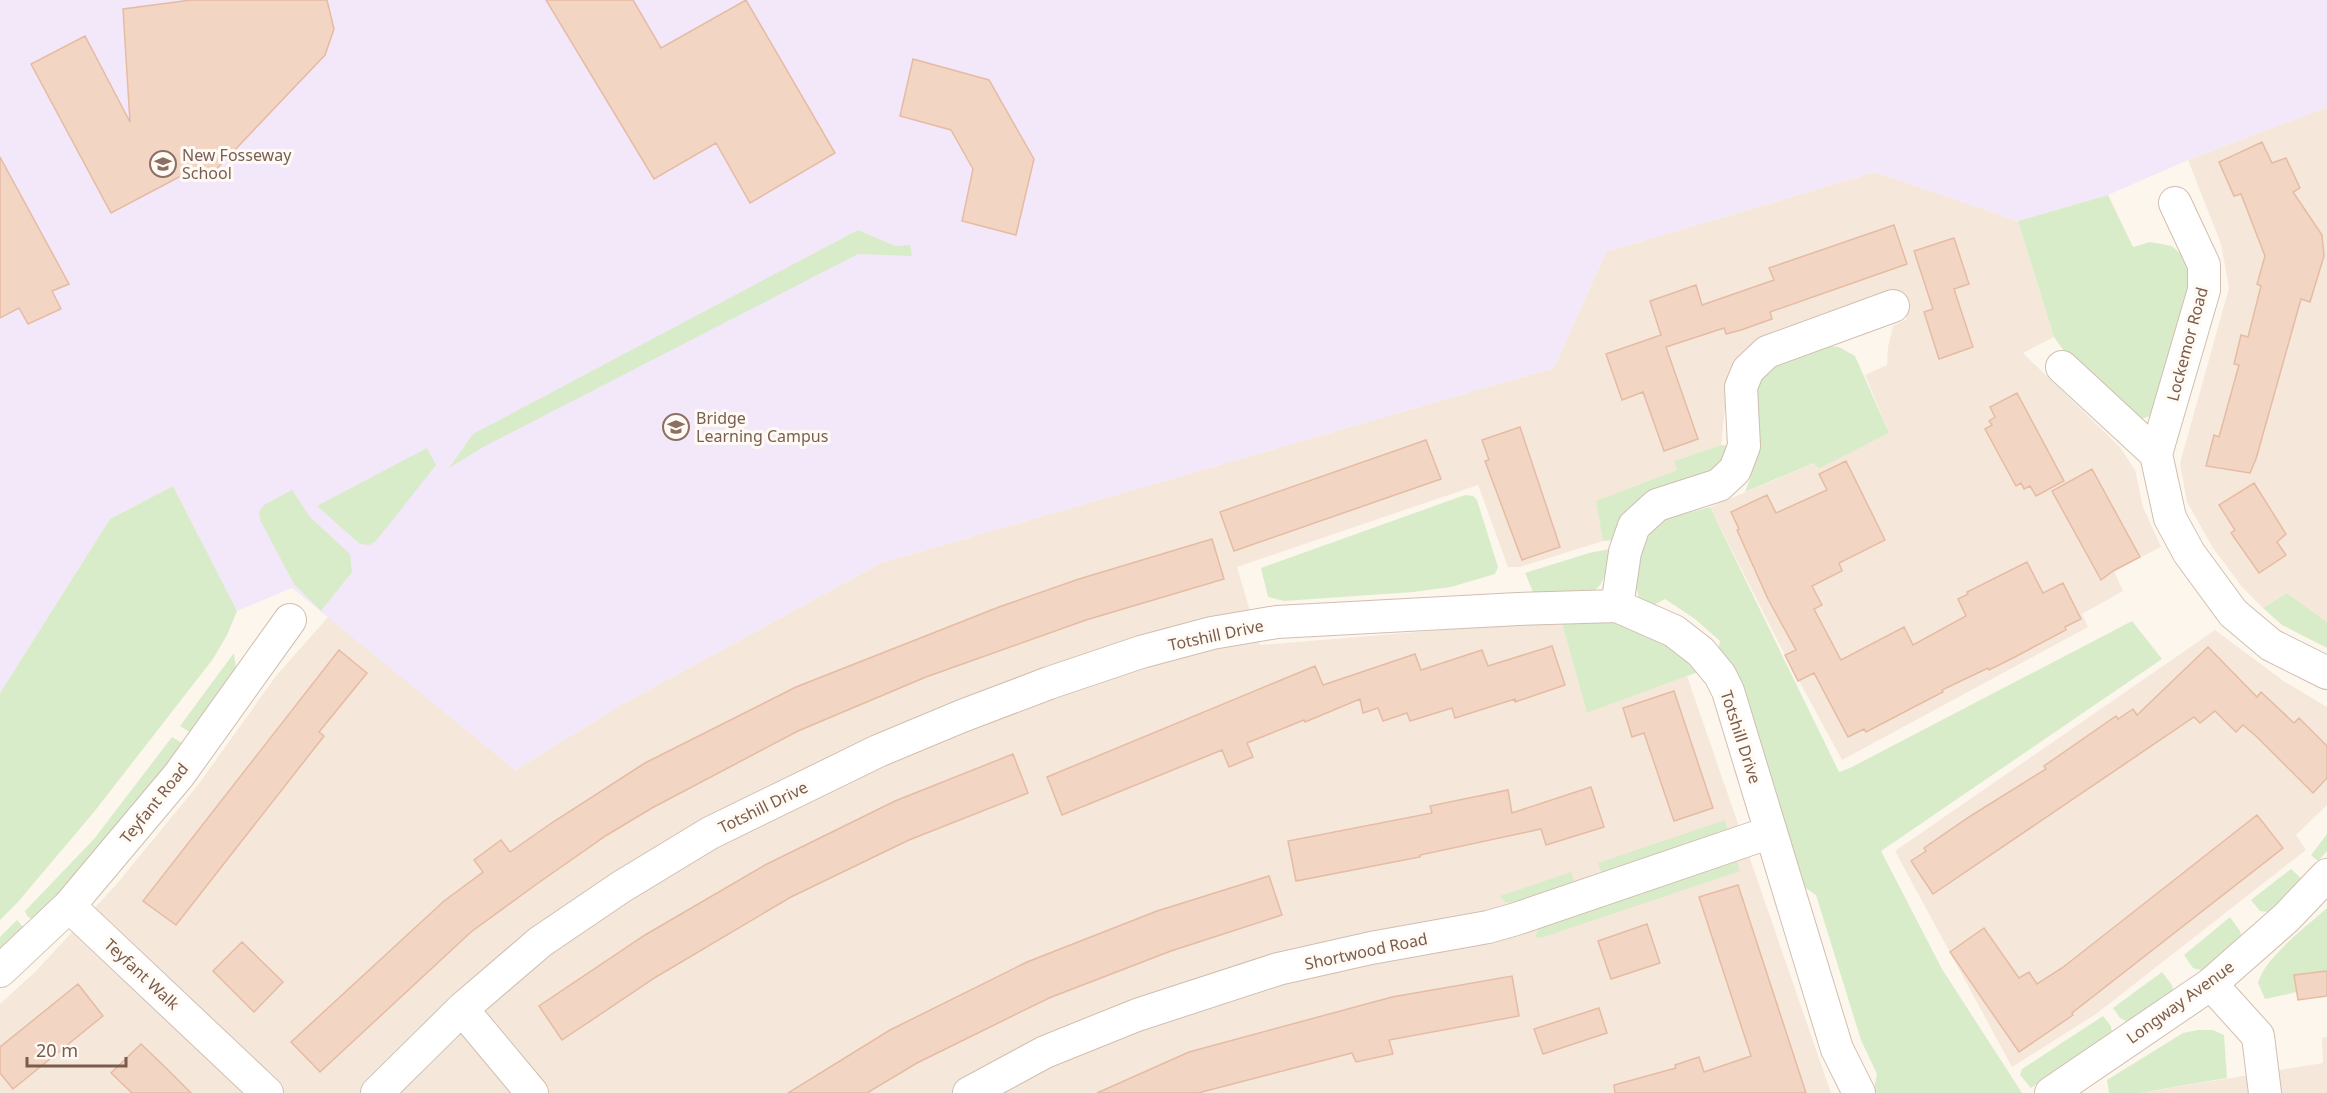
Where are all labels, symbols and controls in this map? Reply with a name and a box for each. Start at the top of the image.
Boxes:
place label: New Fosseway School [182,144,292,184]
school or university icon: New Fosseway School [148,149,178,179]
street label: Lockemor Road [2161,285,2213,403]
place label: Bridge Learning Campus [696,407,828,447]
school or university icon: Bridge Learning Campus [661,412,691,442]
street label: Totshill Drive [1166,614,1266,656]
street label: Totshill Drive [1716,688,1766,786]
street label: Teyfant Road [115,758,193,848]
street label: Totshill Drive [715,776,811,838]
street label: Shortwood Road [1303,927,1429,975]
street label: Teyfant Walk [100,934,185,1015]
street label: Longway Avenue [2122,956,2238,1048]
scale bar [27,1030,126,1068]
text: 20 m [36,1038,78,1062]

